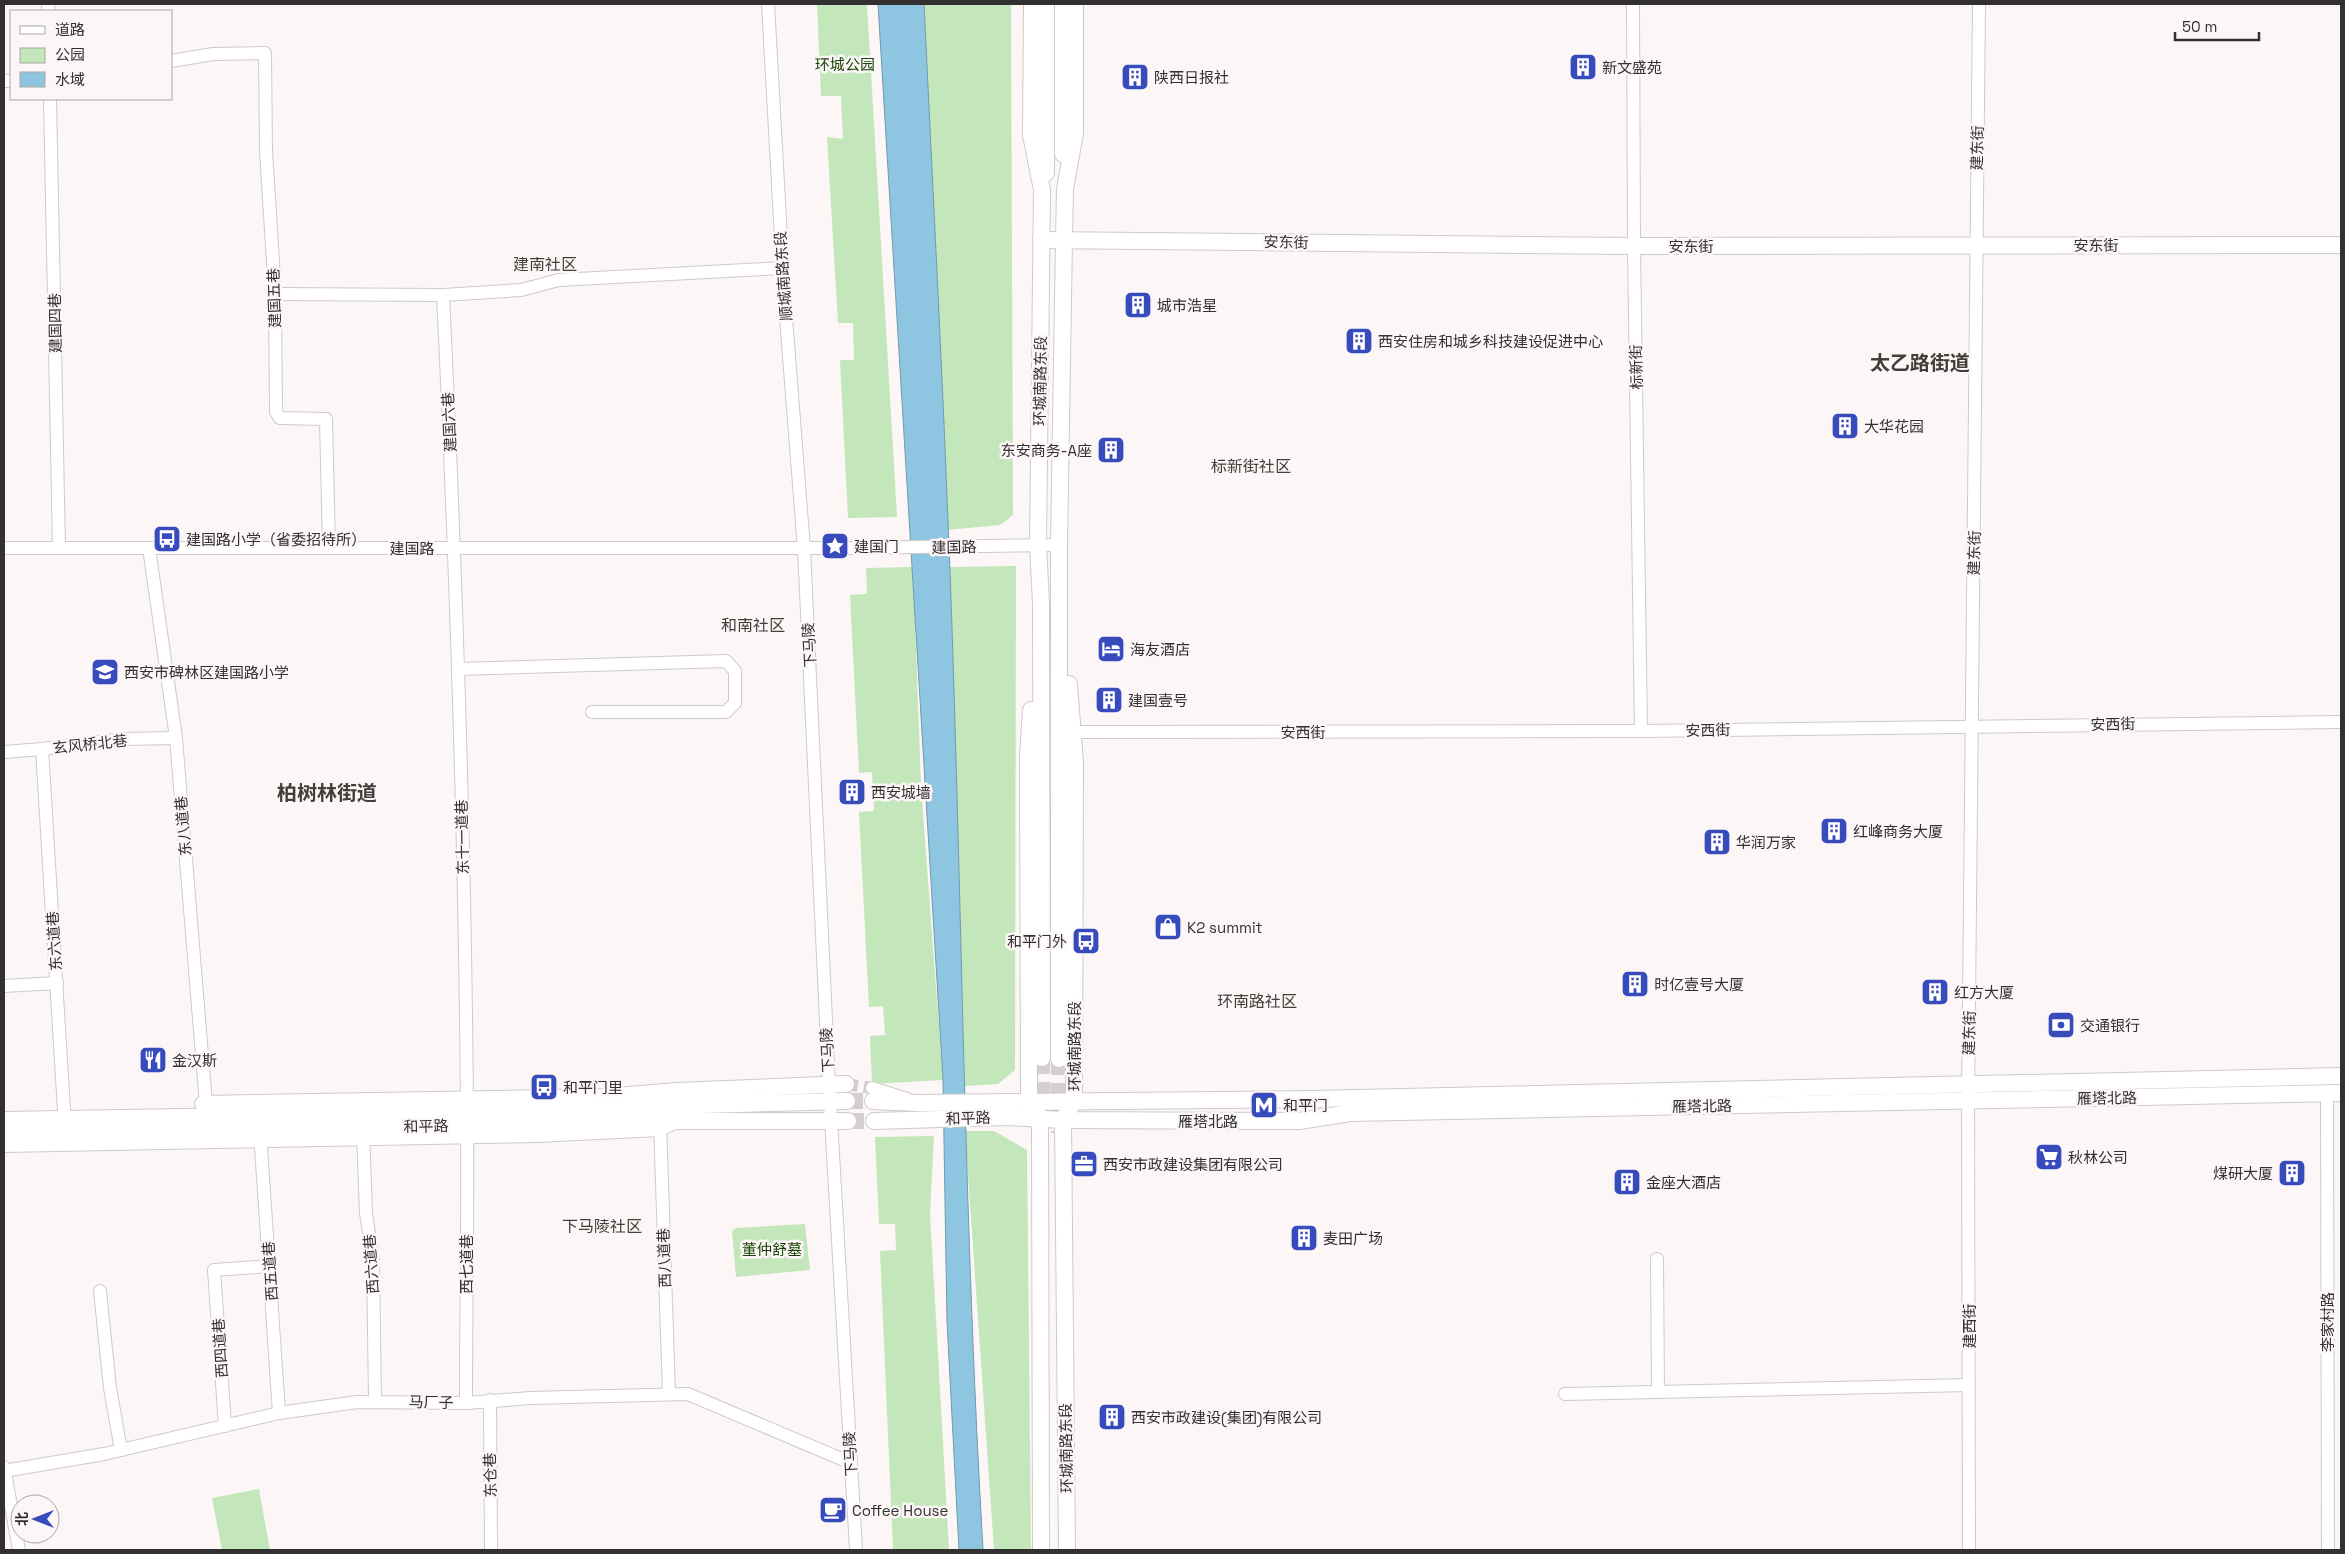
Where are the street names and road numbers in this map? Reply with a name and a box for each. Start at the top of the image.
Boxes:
street label: 建东街 [1967,125,1987,171]
street label: 顺城南路东段 [770,230,796,322]
street label: 安东街 [1263,232,1309,252]
street label: 安东街 [2073,236,2119,255]
street label: 安东街 [1668,237,1714,256]
street label: 建国五巷 [263,268,285,328]
street label: 建国四巷 [45,293,65,353]
street label: 环城南路东段 [1030,336,1050,426]
street label: 标新街 [1626,344,1646,390]
street label: 建国六巷 [438,392,460,452]
street label: 建东街 [1964,530,1984,576]
street label: 建国路 [931,537,977,557]
street label: 建国路 [389,539,435,558]
street label: 下马陵 [798,622,820,668]
street label: 安西街 [2090,714,2136,734]
street label: 安西街 [1685,720,1731,740]
street label: 安西街 [1280,723,1326,742]
street label: 玄风桥北巷 [52,731,128,757]
street label: 东八道巷 [171,795,195,857]
street label: 东十一道巷 [452,799,472,875]
street label: 东六道巷 [42,910,66,972]
street label: 环城南路东段 [1065,1001,1084,1091]
street label: 建东街 [1959,1010,1979,1056]
street label: 下马陵 [816,1027,838,1073]
street label: 雁塔北路 [2077,1088,2137,1108]
street label: 雁塔北路 [1672,1096,1732,1116]
street label: 和平路 [945,1108,991,1128]
street label: 雁塔北路 [1178,1112,1238,1131]
street label: 和平路 [403,1116,449,1136]
street label: 西八道巷 [653,1228,675,1288]
street label: 西六道巷 [359,1233,383,1295]
street label: 西七道巷 [457,1234,476,1294]
street label: 西五道巷 [258,1240,282,1302]
street label: 李家村路 [2318,1292,2337,1352]
street label: 建西街 [1960,1303,1979,1349]
street label: 西四道巷 [208,1317,232,1379]
street label: 马厂子 [408,1392,454,1412]
street label: 环城南路东段 [1056,1403,1076,1493]
street label: 下马陵 [839,1431,861,1477]
street label: 东仓巷 [480,1452,500,1498]

